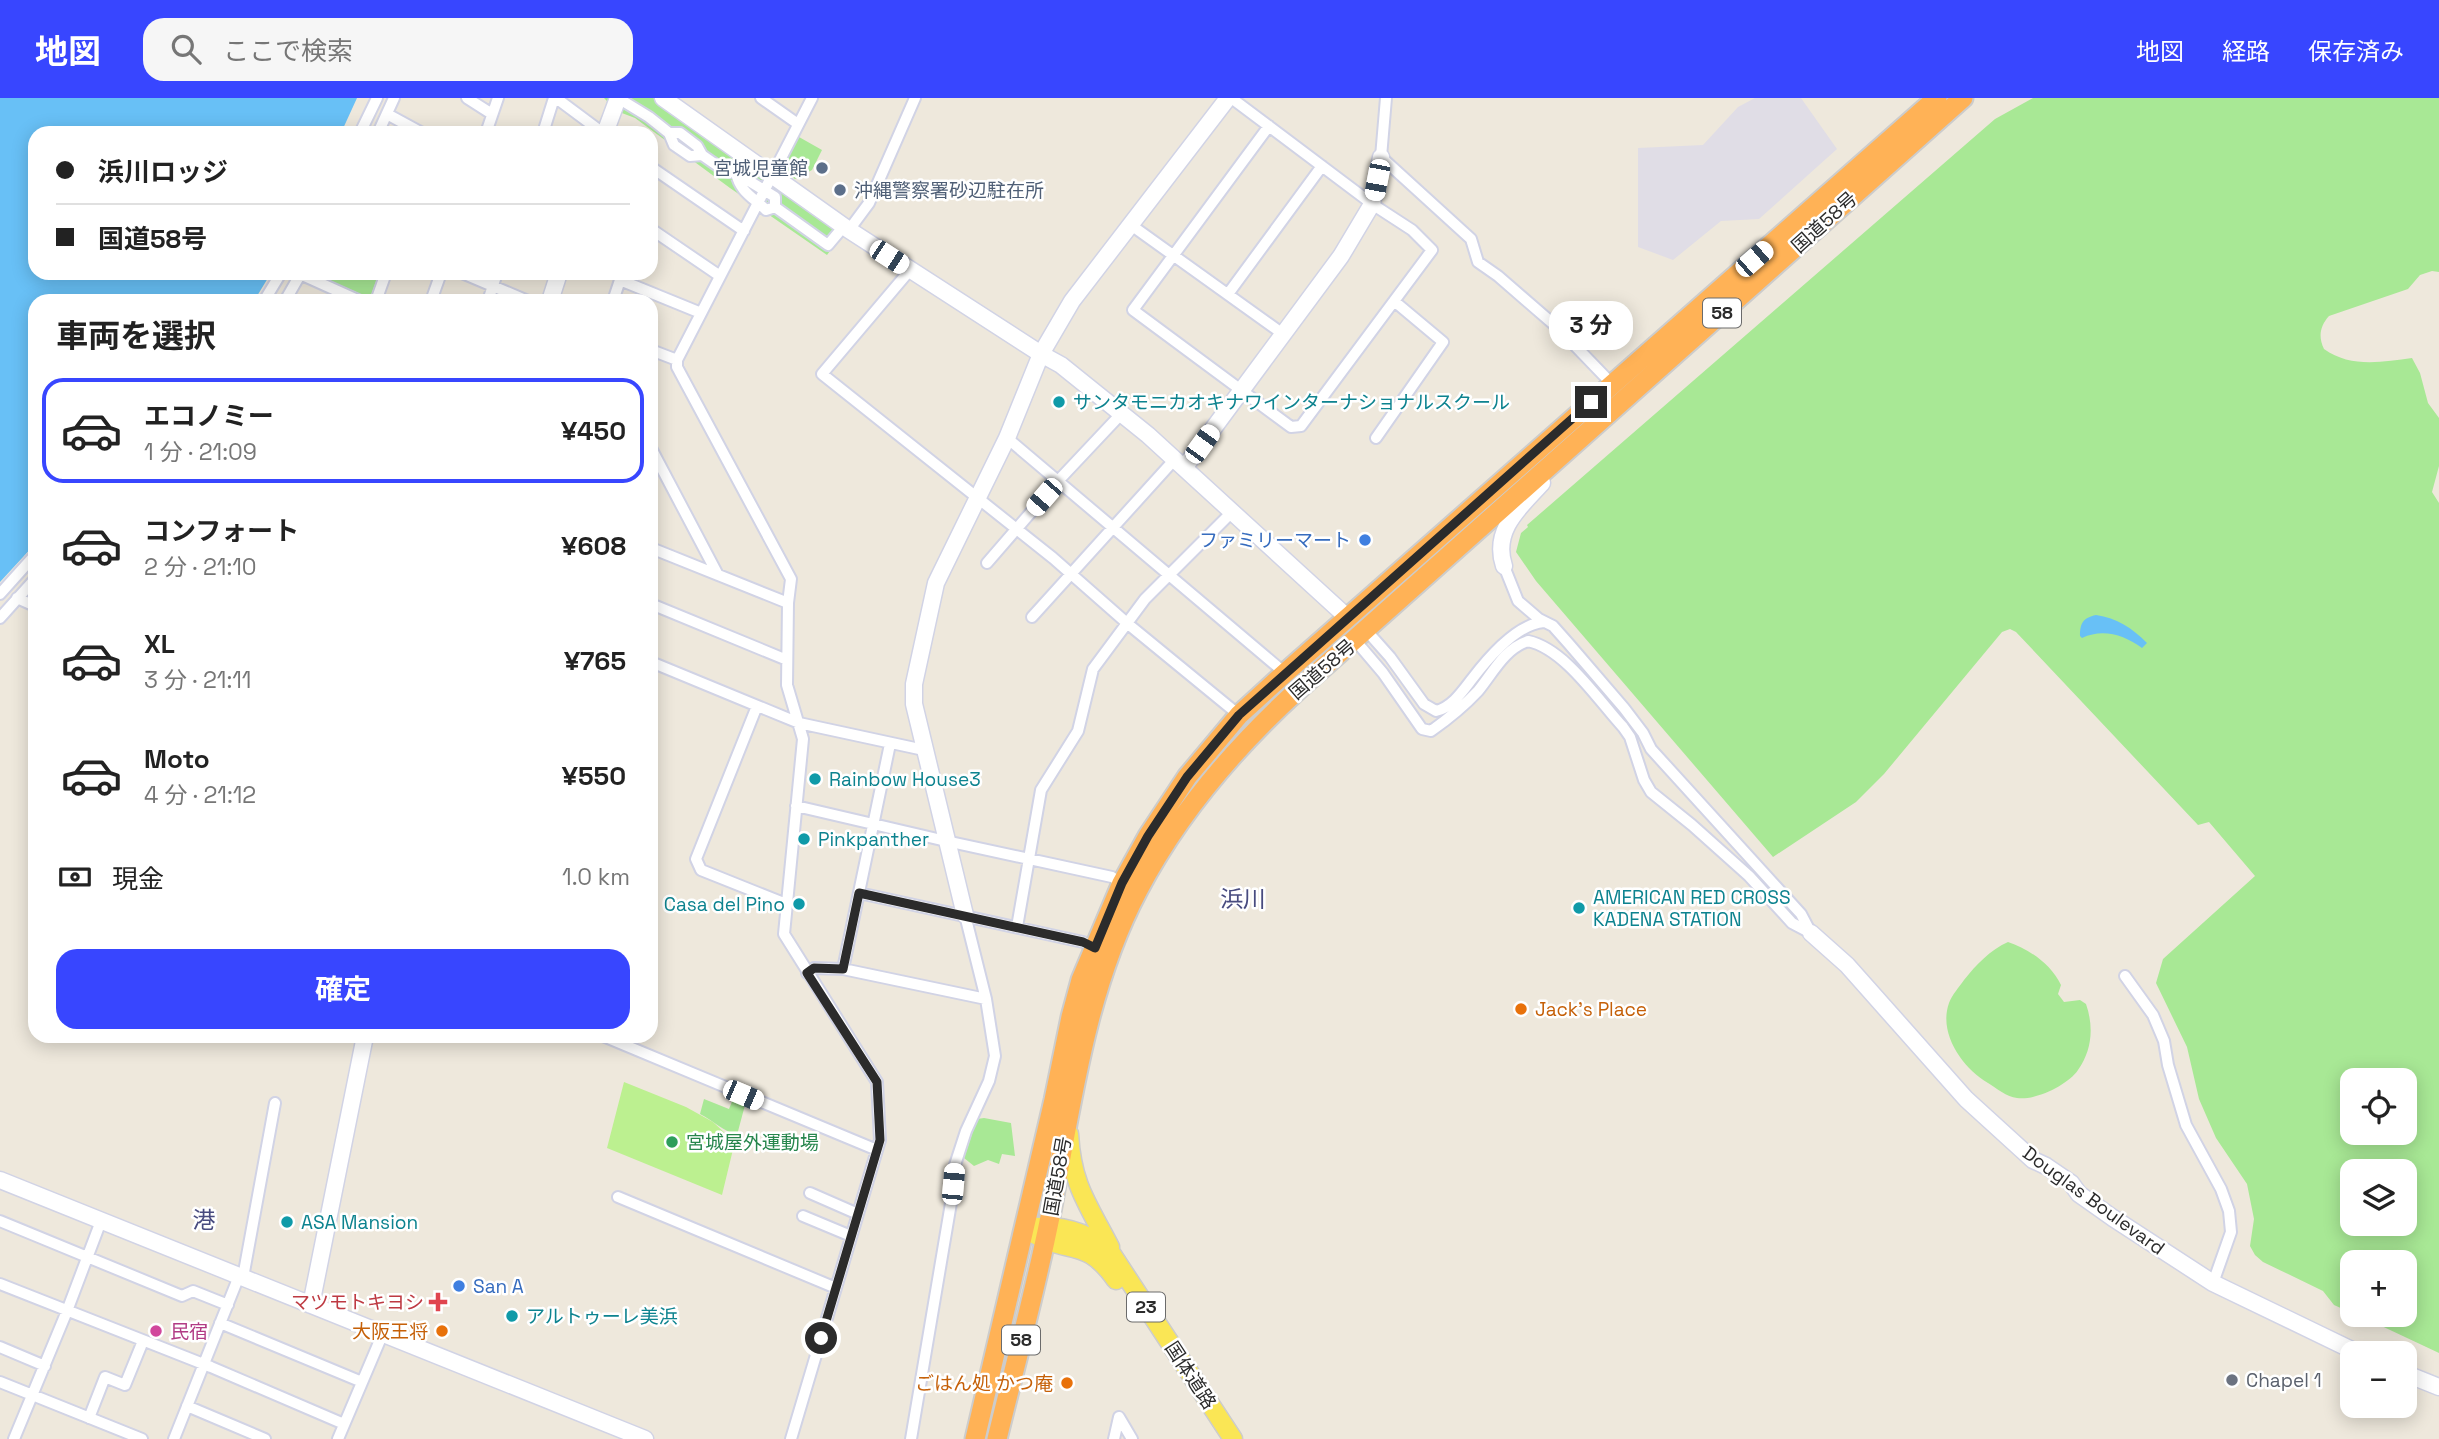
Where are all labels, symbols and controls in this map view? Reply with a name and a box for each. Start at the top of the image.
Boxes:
search box [143,18,633,81]
icon: search [167,30,205,68]
text: 地図 [35,31,101,73]
text: ここで検索 [223,34,353,68]
text: 地図 [2136,36,2184,67]
text: 経路 [2222,36,2270,67]
text: 保存済み [2308,36,2404,67]
text: 浜川ロッジ [98,155,228,189]
place label: 宮城児童館 [713,156,808,181]
car [1363,157,1392,203]
marker: 宮城児童館 [814,160,830,176]
place label: 沖縄警察署砂辺駐在所 [854,178,1044,203]
marker: 沖縄警察署砂辺駐在所 [832,182,848,198]
street label: 国道58号 [1786,186,1863,258]
text: 国道58号 [98,222,207,256]
car [866,237,913,277]
car [1732,237,1777,281]
road number: 58 [1703,298,1741,328]
callout: 3 分 [1549,300,1633,350]
text: 3 分 [1570,310,1612,340]
text: 車両を選択 [56,316,216,356]
route end [1575,386,1607,418]
place label: サンタモニカオキナワインターナショナルスクール [1073,390,1510,415]
marker: サンタモニカオキナワインターナショナルスクール [1051,394,1067,410]
icon: car [60,399,123,462]
text: エコノミー [144,399,274,433]
text: ¥450 [561,414,626,448]
car [1182,421,1223,467]
text: 1 分 · 21:09 [144,437,257,467]
car [1023,474,1066,520]
icon: car [60,514,123,577]
text: コンフォート [144,514,299,548]
place label: ファミリーマート [1199,528,1351,553]
text: ¥608 [561,529,626,563]
marker: ファミリーマート [1357,532,1373,548]
text: 2 分 · 21:10 [144,552,257,582]
text: XL [144,627,175,661]
icon: car [60,629,123,692]
street label: 国道58号 [1284,634,1361,705]
text: ¥765 [564,644,626,678]
text: 3 分 · 21:11 [144,665,251,695]
text: Moto [144,742,210,776]
icon: car [60,744,123,807]
text: ¥550 [562,759,626,793]
place label: Rainbow House3 [829,767,981,792]
marker: Rainbow House3 [807,771,823,787]
text: 4 分 · 21:12 [144,780,256,810]
place label: Pinkpanther [818,827,929,852]
marker: Pinkpanther [796,831,812,847]
icon: cash [56,858,94,896]
text: 現金 [112,862,164,896]
text: 1.0 km [562,862,630,892]
district label: 浜川 [1220,884,1266,914]
place label: AMERICAN RED CROSS KADENA STATION [1593,885,1791,932]
place label: Casa del Pino [664,892,785,917]
marker: Casa del Pino [791,896,807,912]
marker: AMERICAN RED CROSS KADENA STATION [1571,900,1587,916]
button: 確定 [56,949,630,1029]
place label: Jack's Place [1535,997,1647,1022]
marker: Jack's Place [1513,1001,1529,1017]
map controls [2340,1068,2417,1418]
button: locate [2340,1068,2417,1145]
car [720,1077,767,1113]
place label: 宮城屋外運動場 [686,1130,819,1155]
marker: 宮城屋外運動場 [664,1134,680,1150]
street label: 国道58号 [1038,1134,1077,1218]
street label: Douglas Boulevard [2018,1140,2170,1260]
button: layers [2340,1159,2417,1236]
car [941,1162,966,1206]
district label: 港 [193,1205,216,1235]
place label: ASA Mansion [301,1210,418,1235]
marker: ASA Mansion [279,1214,295,1230]
button: + [2340,1250,2417,1327]
place label: San A [473,1274,524,1299]
marker: San A [451,1278,467,1294]
place label: マツモトキヨシ [291,1290,424,1315]
road number: 23 [1127,1292,1165,1322]
marker: マツモトキヨシ [430,1294,446,1310]
place label: アルトゥーレ美浜 [526,1304,678,1329]
marker: アルトゥーレ美浜 [504,1308,520,1324]
place label: 民宿 [170,1319,208,1344]
place label: 大阪王将 [352,1319,428,1344]
route start [805,1322,837,1354]
marker: 民宿 [148,1323,164,1339]
marker: 大阪王将 [434,1323,450,1339]
road number: 58 [1002,1325,1040,1354]
street label: 国体道路 [1159,1337,1222,1414]
button: − [2340,1341,2417,1418]
place label: Chapel 1 [2246,1368,2322,1393]
place label: ごはん処 かつ庵 [915,1371,1053,1396]
marker: Chapel 1 [2224,1372,2240,1388]
marker: ごはん処 かつ庵 [1059,1375,1075,1391]

